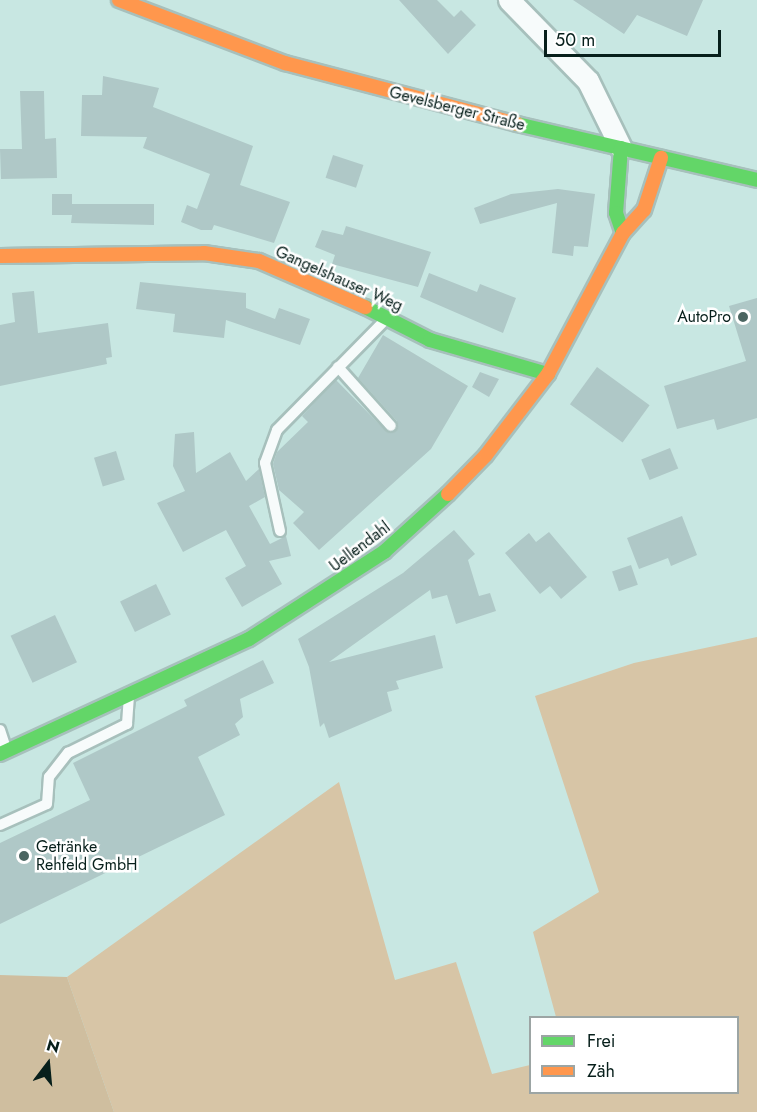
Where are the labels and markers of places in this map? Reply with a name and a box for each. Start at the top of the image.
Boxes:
place label: AutoPro [677,307,731,327]
marker: AutoPro [736,310,750,324]
place label: Getränke Rehfeld GmbH [36,837,137,875]
marker: Getränke Rehfeld GmbH [17,849,31,863]

